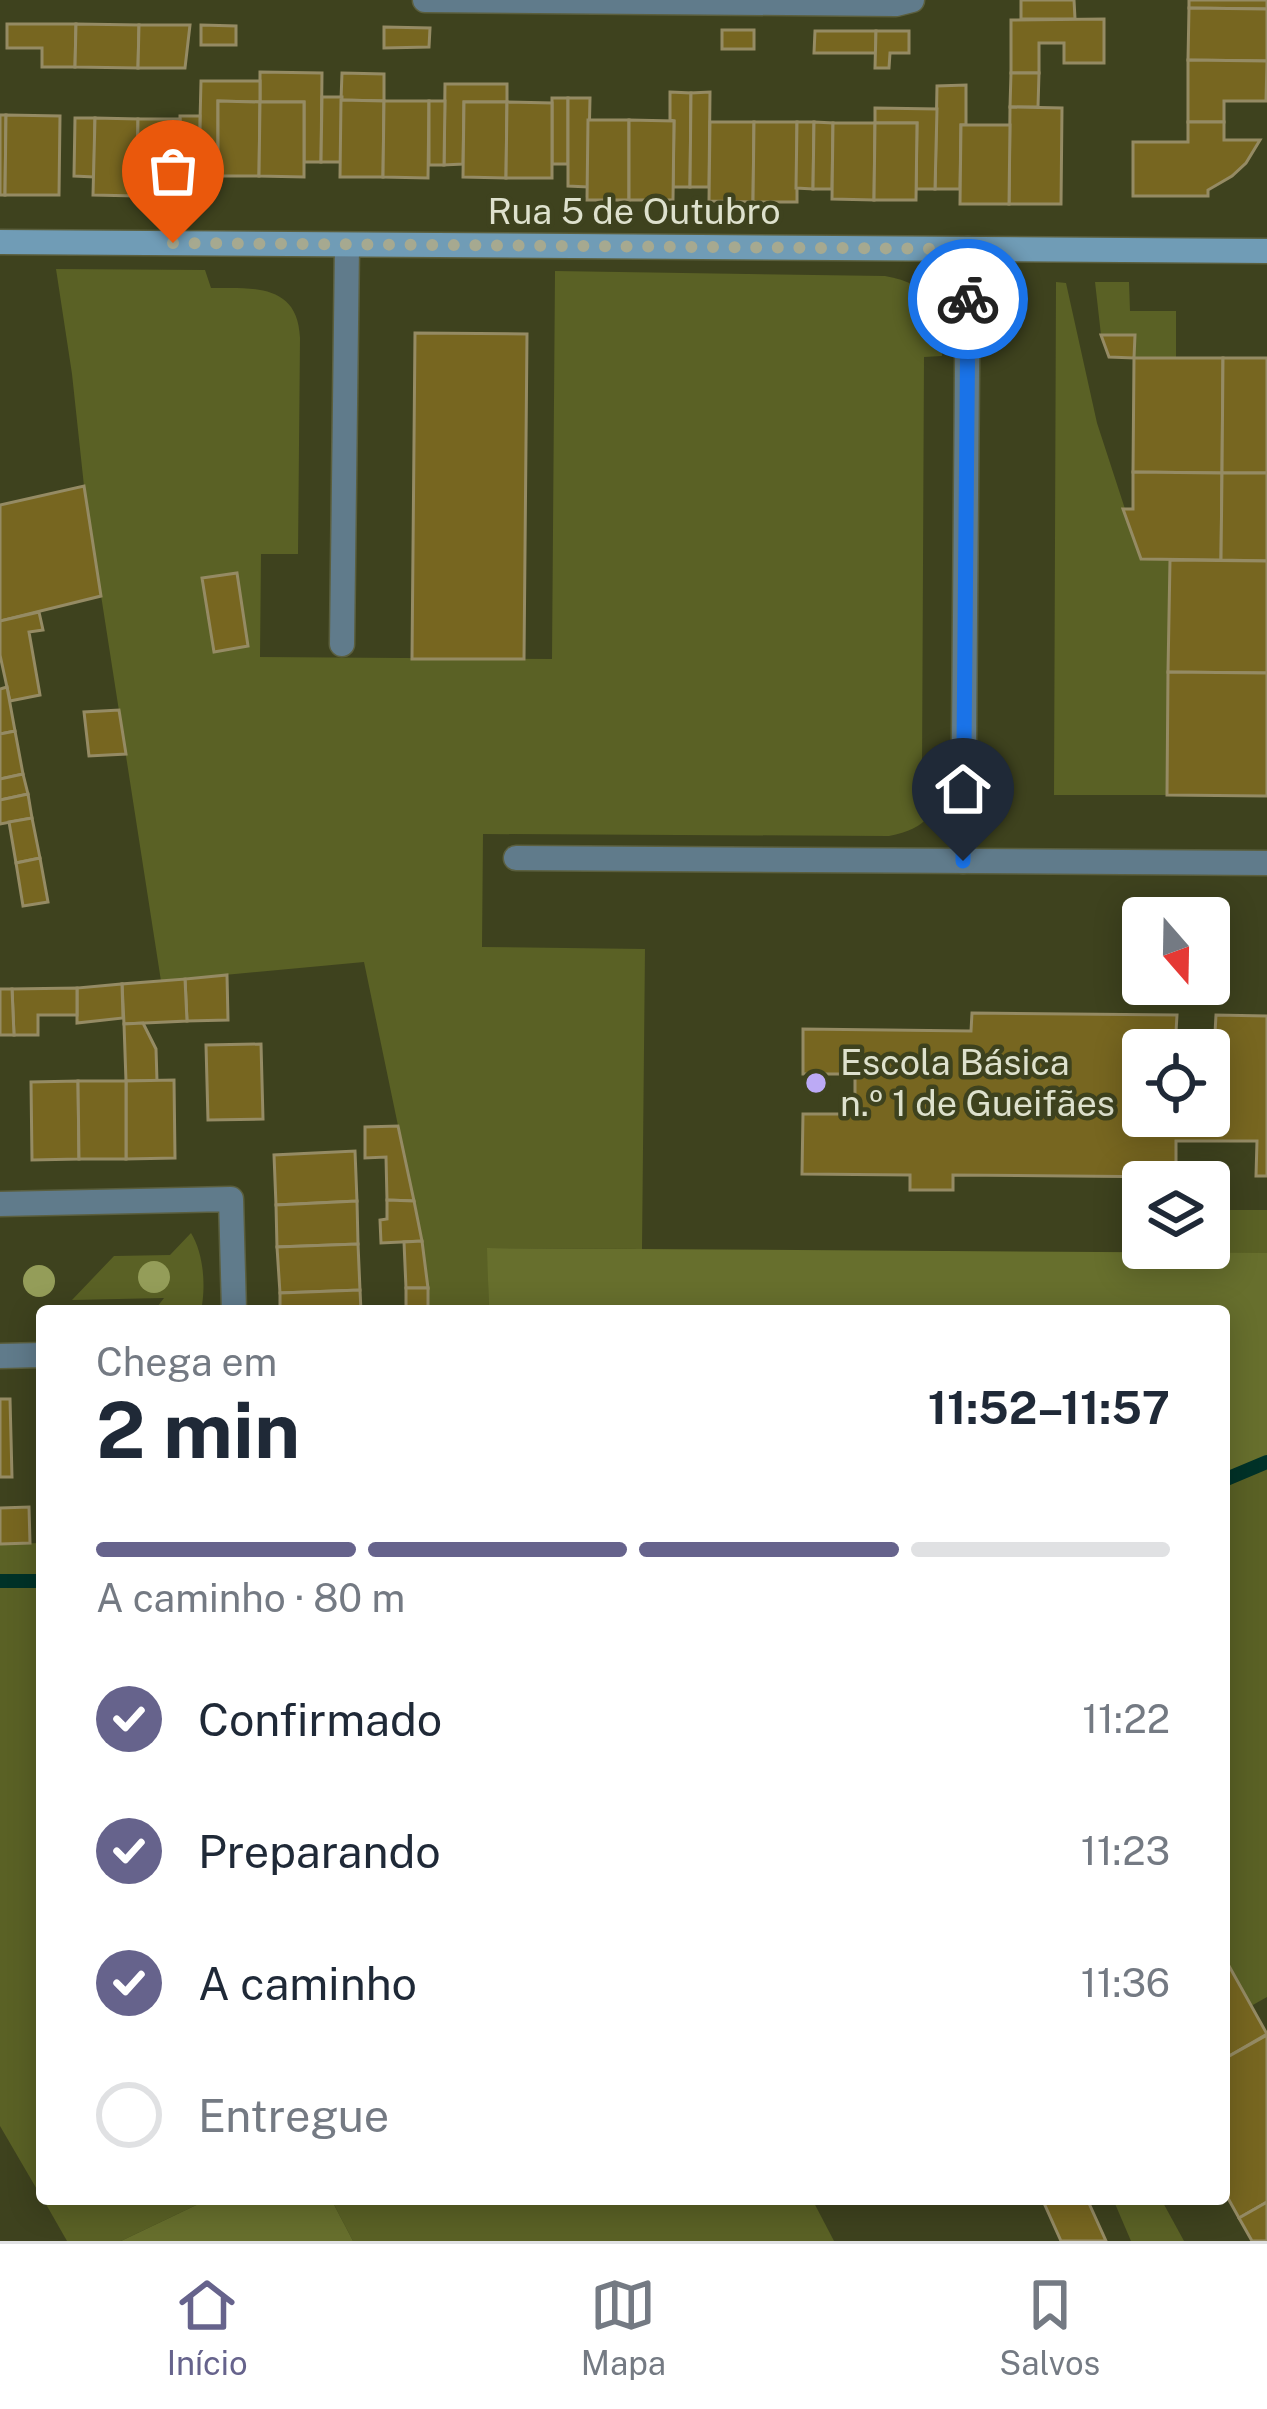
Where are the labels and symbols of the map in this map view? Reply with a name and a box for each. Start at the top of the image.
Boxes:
pin [122,120,224,243]
street label: Rua 5 de Outubro [487,190,781,232]
courier [908,239,1028,359]
pin [912,738,1014,861]
north arrow [1122,897,1230,1005]
place label: Escola Básica n.º 1 de Gueifães [840,1041,1115,1124]
marker: Escola Básica n.º 1 de Gueifães [803,1070,829,1096]

